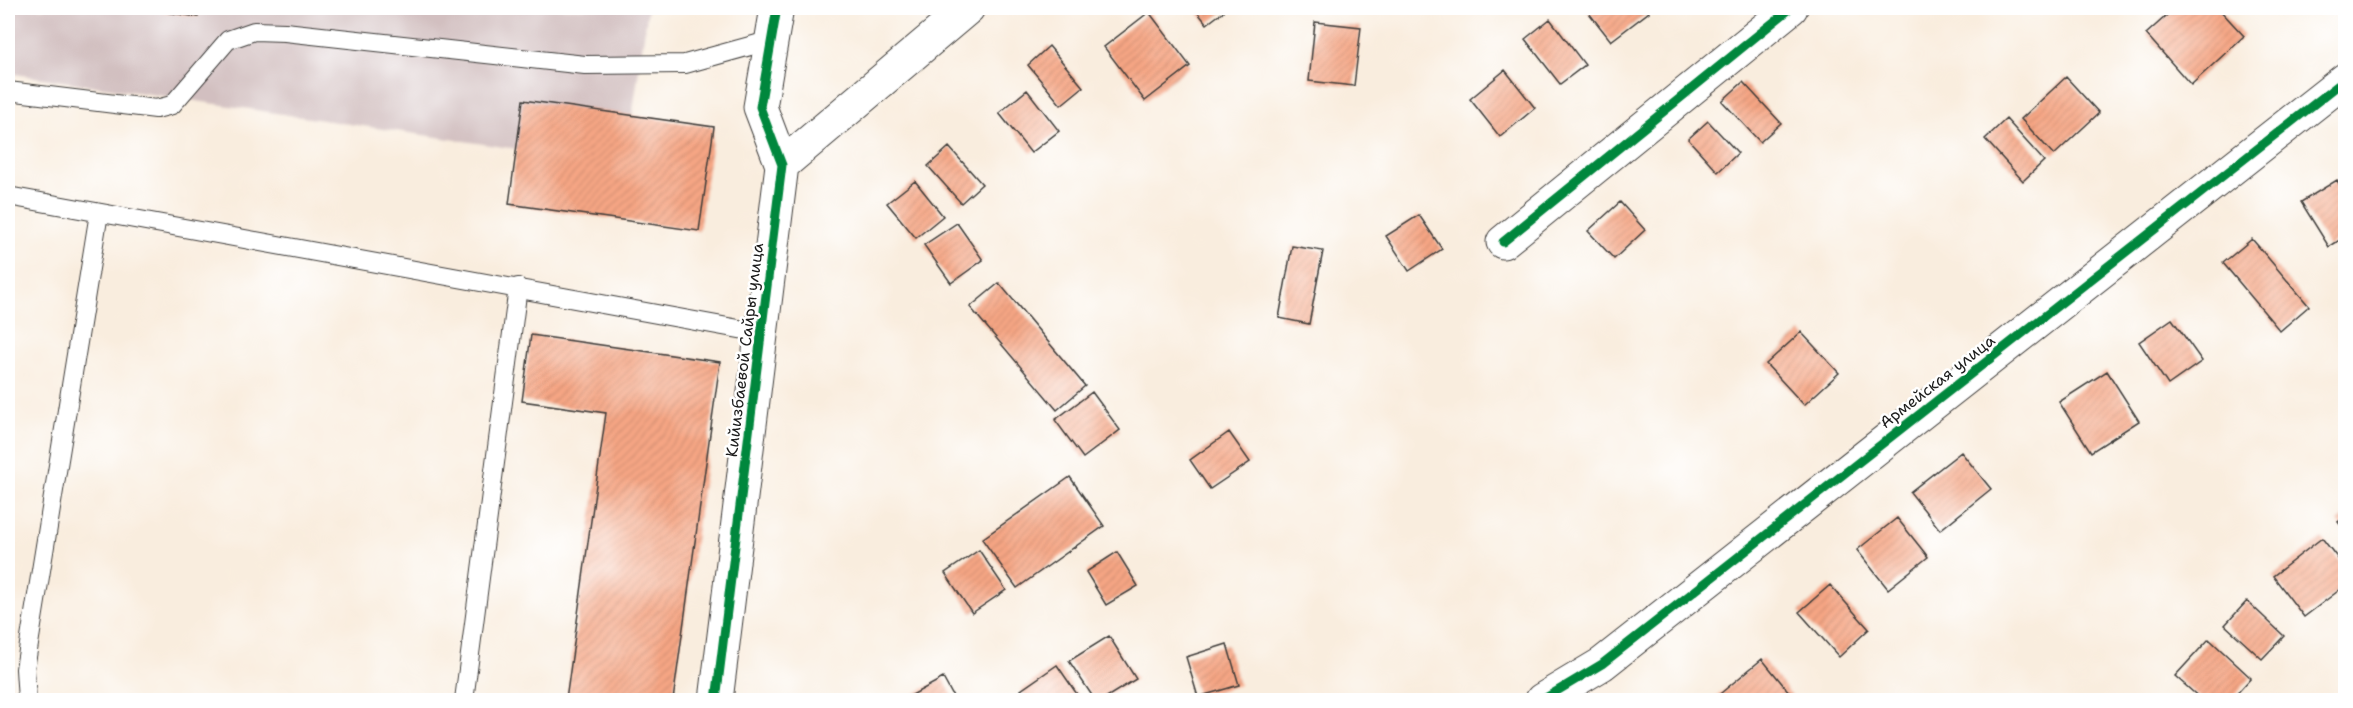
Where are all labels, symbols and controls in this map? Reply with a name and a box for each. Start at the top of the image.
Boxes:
street label: Кийизбаевой Сайры улица [721,242,768,458]
street label: Армейская улица [1875,330,1999,433]

